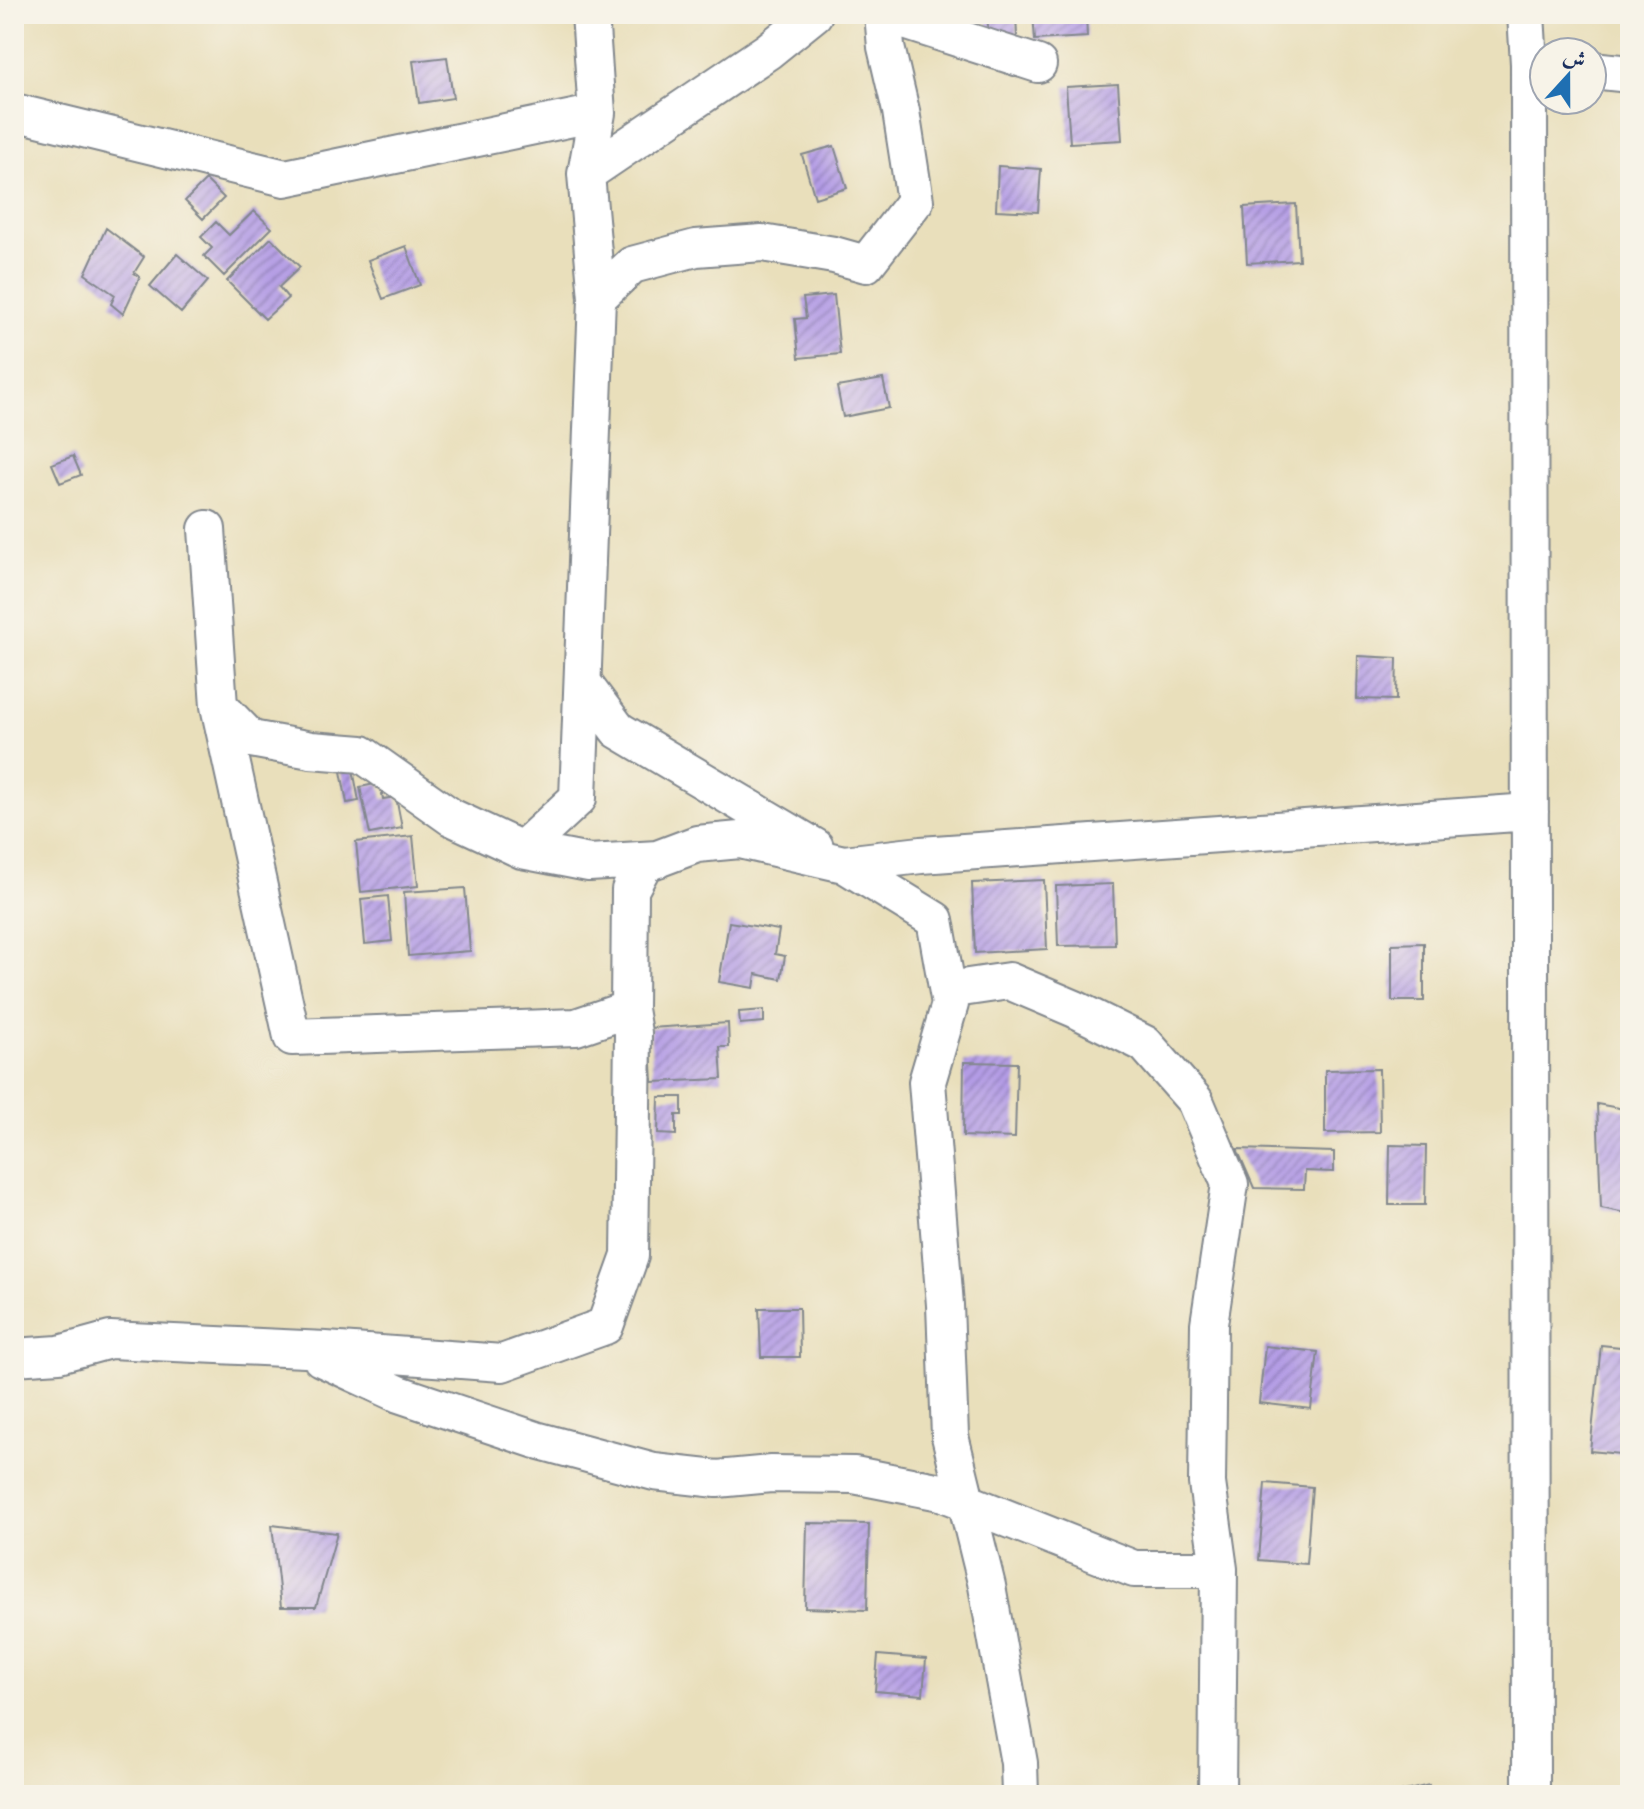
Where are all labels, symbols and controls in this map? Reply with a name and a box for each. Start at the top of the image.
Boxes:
north arrow [1528,36,1608,116]
text: ش [1560,41,1590,75]

